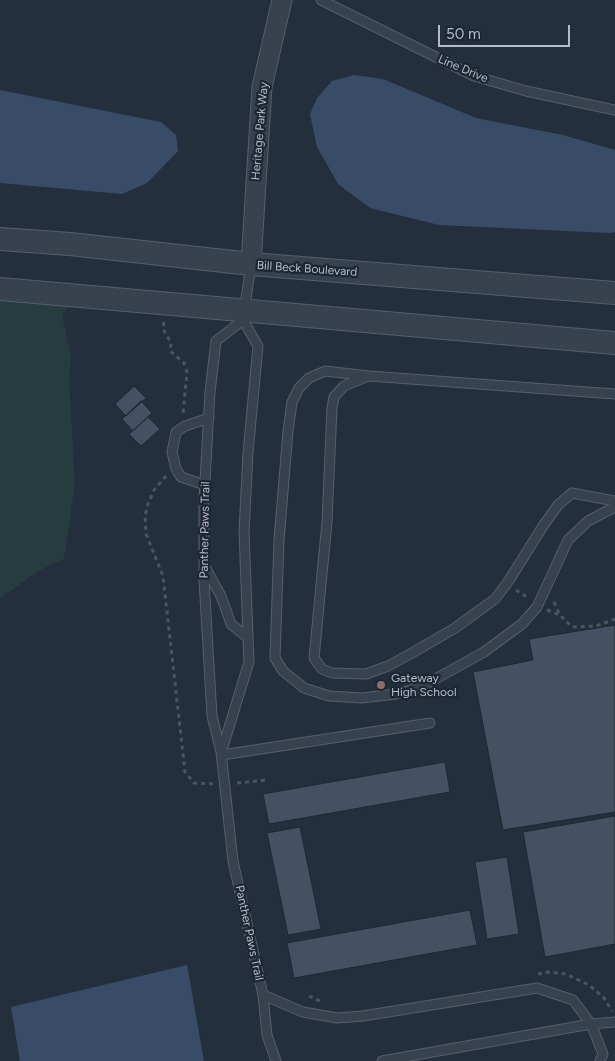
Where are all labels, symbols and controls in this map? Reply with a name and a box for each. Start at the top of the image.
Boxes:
scale bar [440,15,572,47]
text: 50 m [446,25,481,43]
street label: Line Drive [436,52,490,86]
street label: Heritage Park Way [249,81,271,181]
street label: Bill Beck Boulevard [256,258,358,280]
street label: Panther Paws Trail [197,481,213,579]
place label: Gateway High School [391,671,457,699]
marker: Gateway High School [375,679,387,691]
street label: Panther Paws Trail [232,884,266,982]

